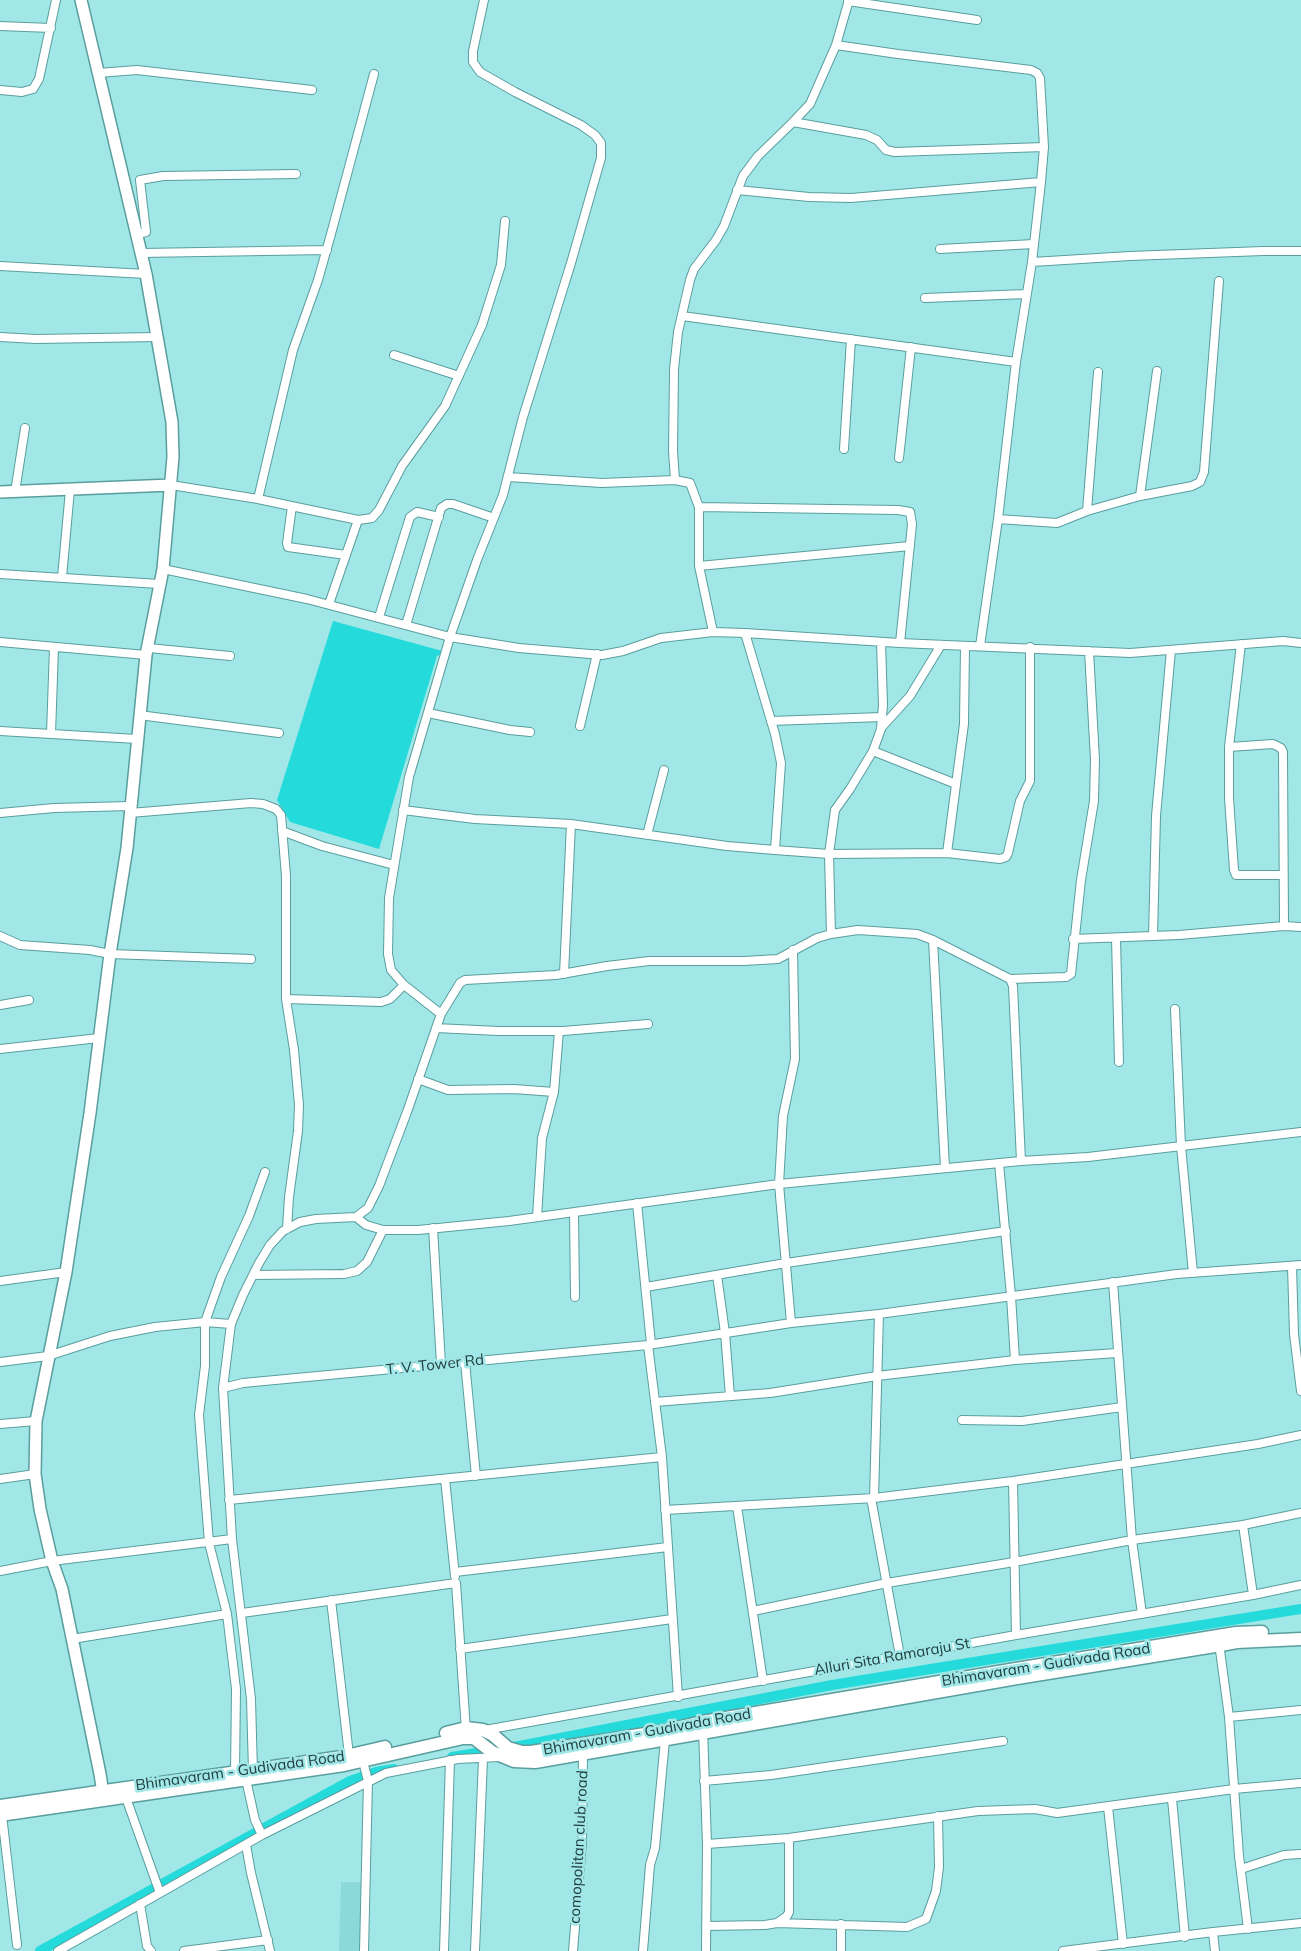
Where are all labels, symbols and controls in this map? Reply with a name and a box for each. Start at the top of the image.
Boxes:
street label: T. V. Tower Rd [385,1351,485,1379]
street label: Alluri Sita Ramaraju St [813,1634,971,1680]
street label: Bhimavaram - Gudivada Road [940,1640,1152,1690]
street label: Bhimavaram - Gudivada Road [542,1705,752,1759]
street label: Bhimavaram - Gudivada Road [134,1747,346,1795]
street label: comopolitan club road [566,1770,592,1924]

